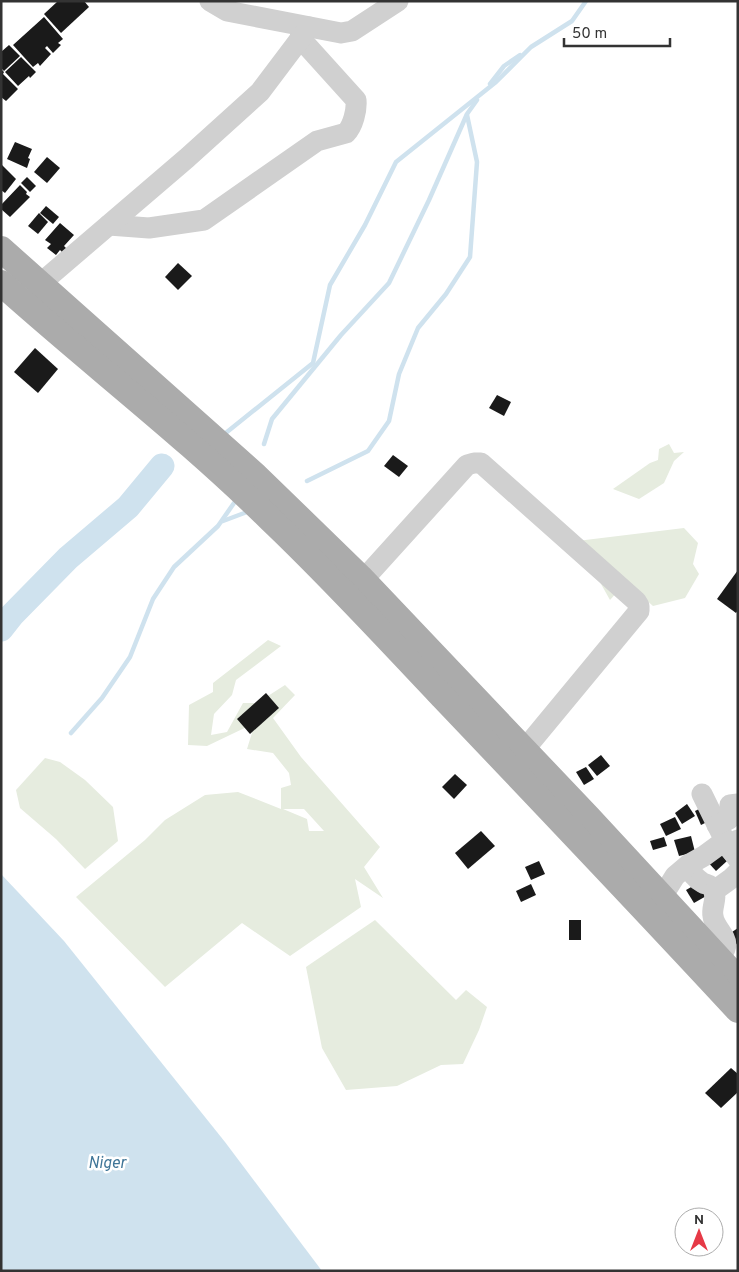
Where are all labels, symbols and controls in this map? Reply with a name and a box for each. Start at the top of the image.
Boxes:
scale bar [564,15,670,47]
text: 50 m [572,25,607,44]
water label: Niger [88,1154,128,1174]
north arrow [674,1207,724,1257]
text: N [694,1212,704,1229]

